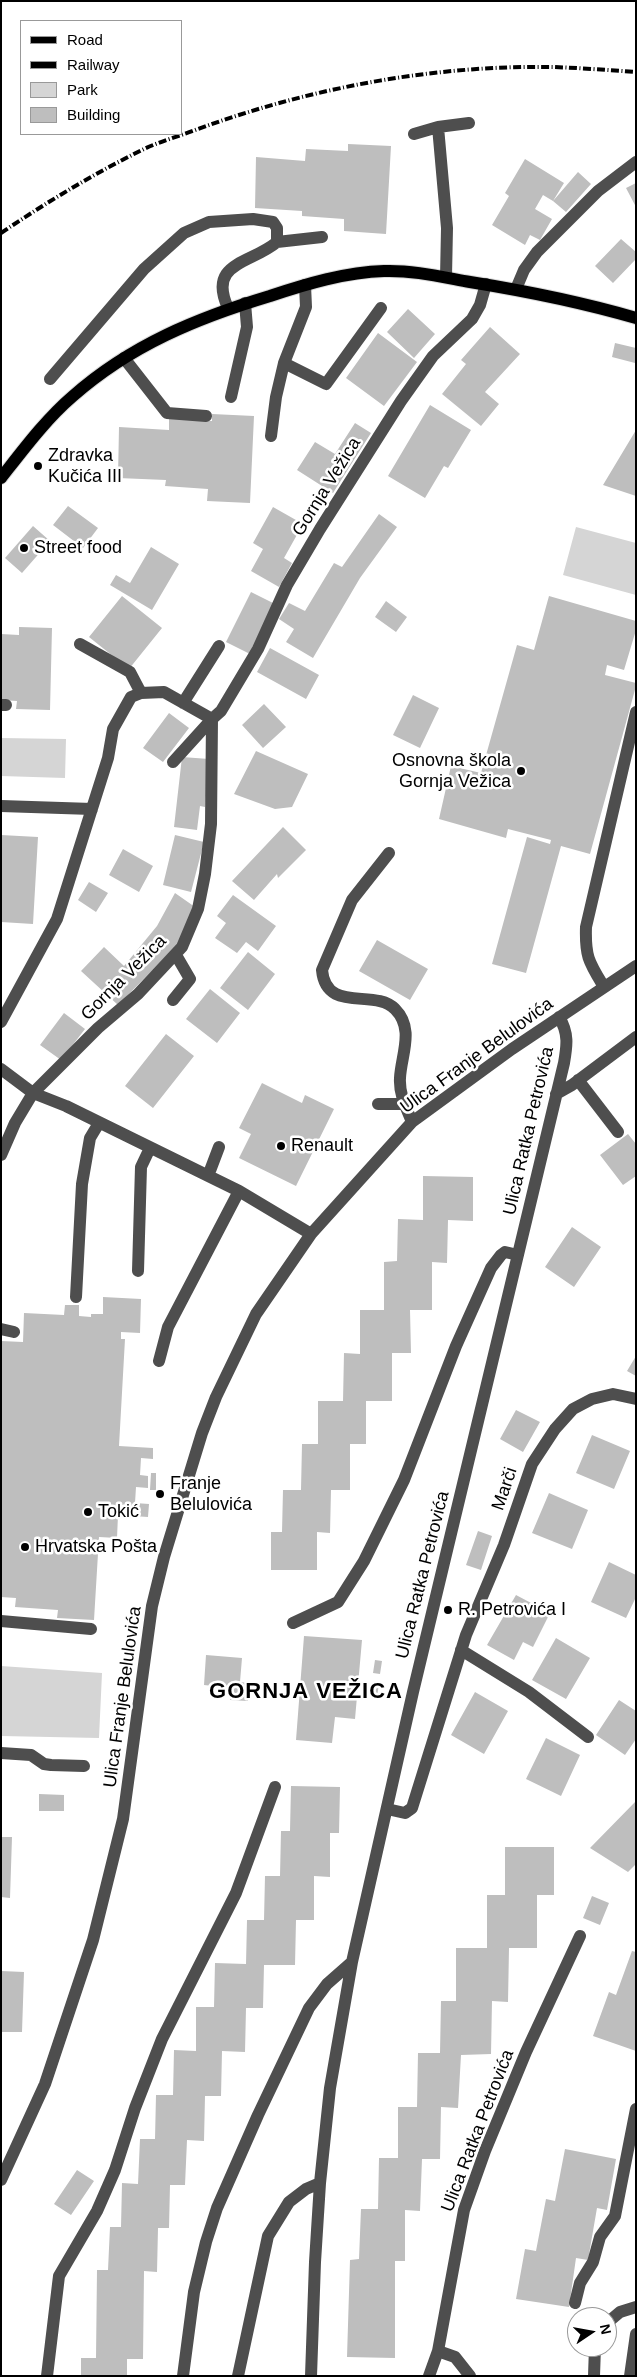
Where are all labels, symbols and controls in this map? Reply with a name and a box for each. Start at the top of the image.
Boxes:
legend [20,20,182,135]
text: Road [67,31,103,48]
text: Railway [67,56,120,73]
text: Park [67,81,98,98]
text: Building [67,106,120,123]
street label: Gornja Vežica [288,434,366,540]
place label: Zdravka Kučića III [48,445,122,488]
marker: Zdravka Kučića III [32,460,44,472]
place label: Street food [34,537,122,559]
marker: Street food [18,542,30,554]
place label: Osnovna škola Gornja Vežica [392,750,511,792]
marker: Osnovna škola Gornja Vežica [515,765,527,777]
street label: Gornja Vežica [77,931,171,1025]
street label: Ulica Franje Belulovića [397,993,557,1119]
street label: Ulica Ratka Petrovića [499,1045,559,1217]
place label: Renault [291,1135,353,1157]
marker: Renault [275,1140,287,1152]
street label: Marči [488,1465,522,1513]
place label: Franje Belulovića [170,1473,252,1516]
marker: Franje Belulovića [154,1488,166,1500]
street label: Ulica Ratka Petrovića [392,1489,454,1661]
place label: Tokić [98,1501,139,1523]
marker: Tokić [82,1506,94,1518]
place label: Hrvatska Pošta [35,1536,157,1558]
marker: Hrvatska Pošta [19,1541,31,1553]
place label: R. Petrovića I [458,1599,566,1621]
marker: R. Petrovića I [442,1604,454,1616]
street label: Ulica Franje Belulovića [100,1605,146,1789]
district label: GORNJA VEŽICA [207,1679,405,1705]
street label: Ulica Ratka Petrovića [437,2047,519,2215]
north arrow [567,2307,617,2357]
text: N [597,2322,615,2336]

